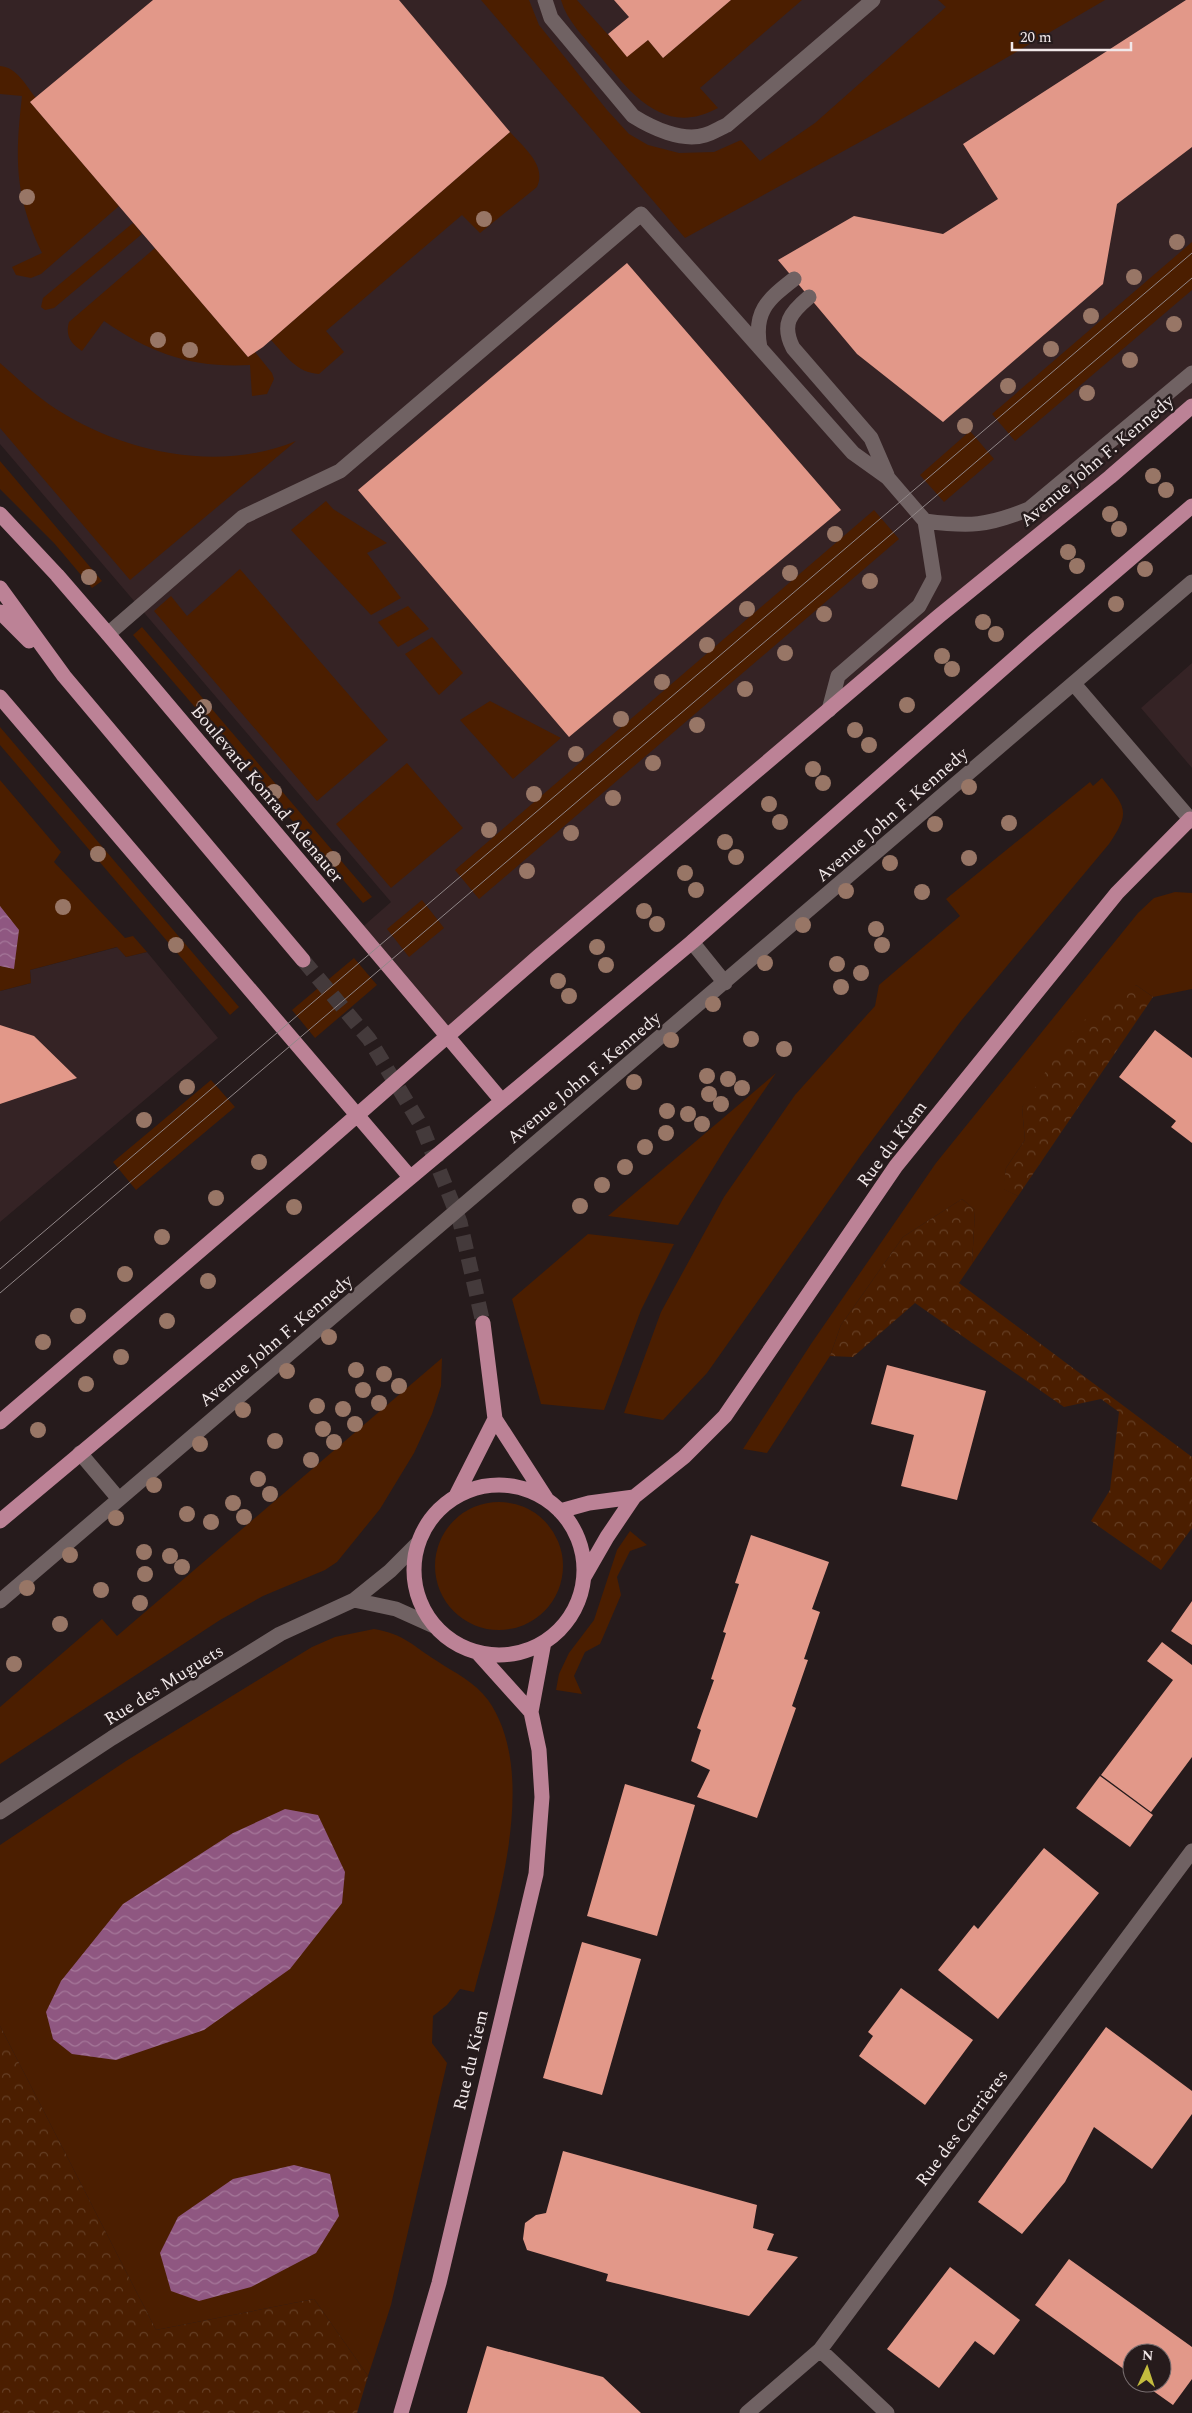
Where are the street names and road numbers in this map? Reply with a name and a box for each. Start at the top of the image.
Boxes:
street label: Avenue John F. Kennedy [1014,387,1181,534]
street label: Boulevard Konrad Adenauer [184,699,350,889]
street label: Avenue John F. Kennedy [810,740,975,889]
street label: Avenue John F. Kennedy [501,1004,668,1151]
street label: Rue du Kiem [850,1095,934,1193]
street label: Avenue John F. Kennedy [193,1267,360,1414]
street label: Rue des Muguets [99,1637,229,1733]
street label: Rue du Kiem [446,2007,496,2113]
street label: Rue des Carrières [909,2064,1015,2192]

